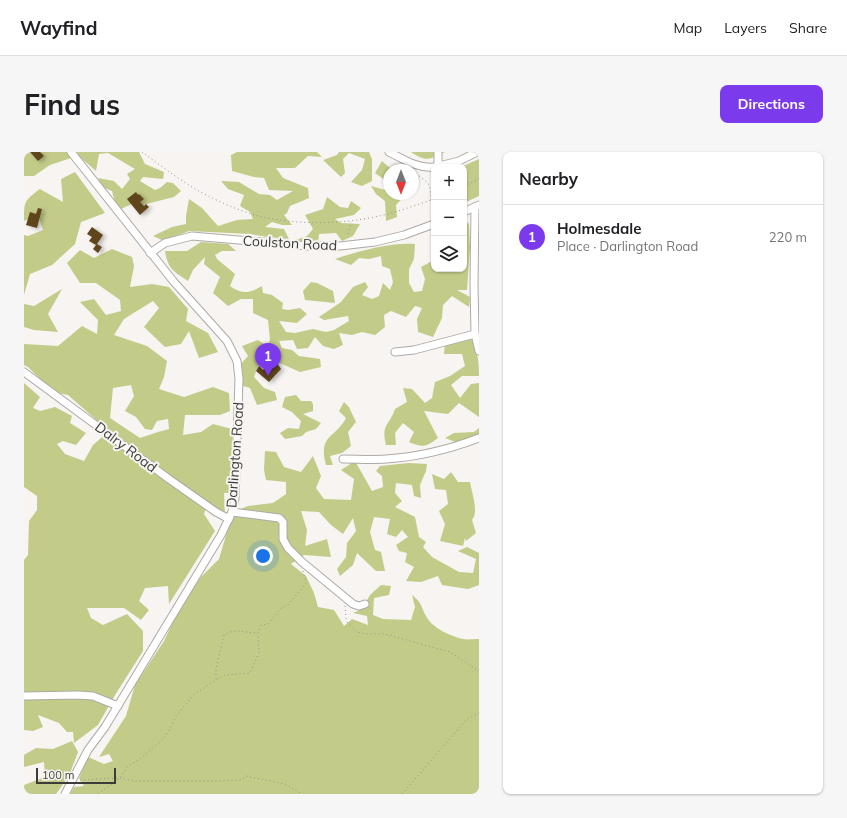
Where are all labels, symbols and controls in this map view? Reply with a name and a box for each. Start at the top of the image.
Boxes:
text: Wayfind [20,16,97,40]
text: Map [673,19,702,37]
text: Layers [724,19,767,37]
text: Share [789,19,827,37]
button: Directions [720,85,823,123]
text: Find us [24,87,120,122]
north arrow [383,164,419,200]
map controls [431,164,467,272]
button: + [431,164,467,200]
text: Nearby [519,168,578,189]
button: − [431,200,467,236]
text: Holmesdale [557,219,641,238]
text: 1 [528,229,536,245]
text: 220 m [769,229,807,245]
street label: Coulston Road [242,232,338,254]
button: layers [431,236,467,272]
text: Place · Darlington Road [557,238,698,254]
pin: 1 [255,343,281,376]
street label: Darlington Road [222,401,248,509]
street label: Dalry Road [91,418,161,476]
your location [253,546,273,566]
scale bar [36,766,116,785]
text: 100 m [42,768,74,782]

